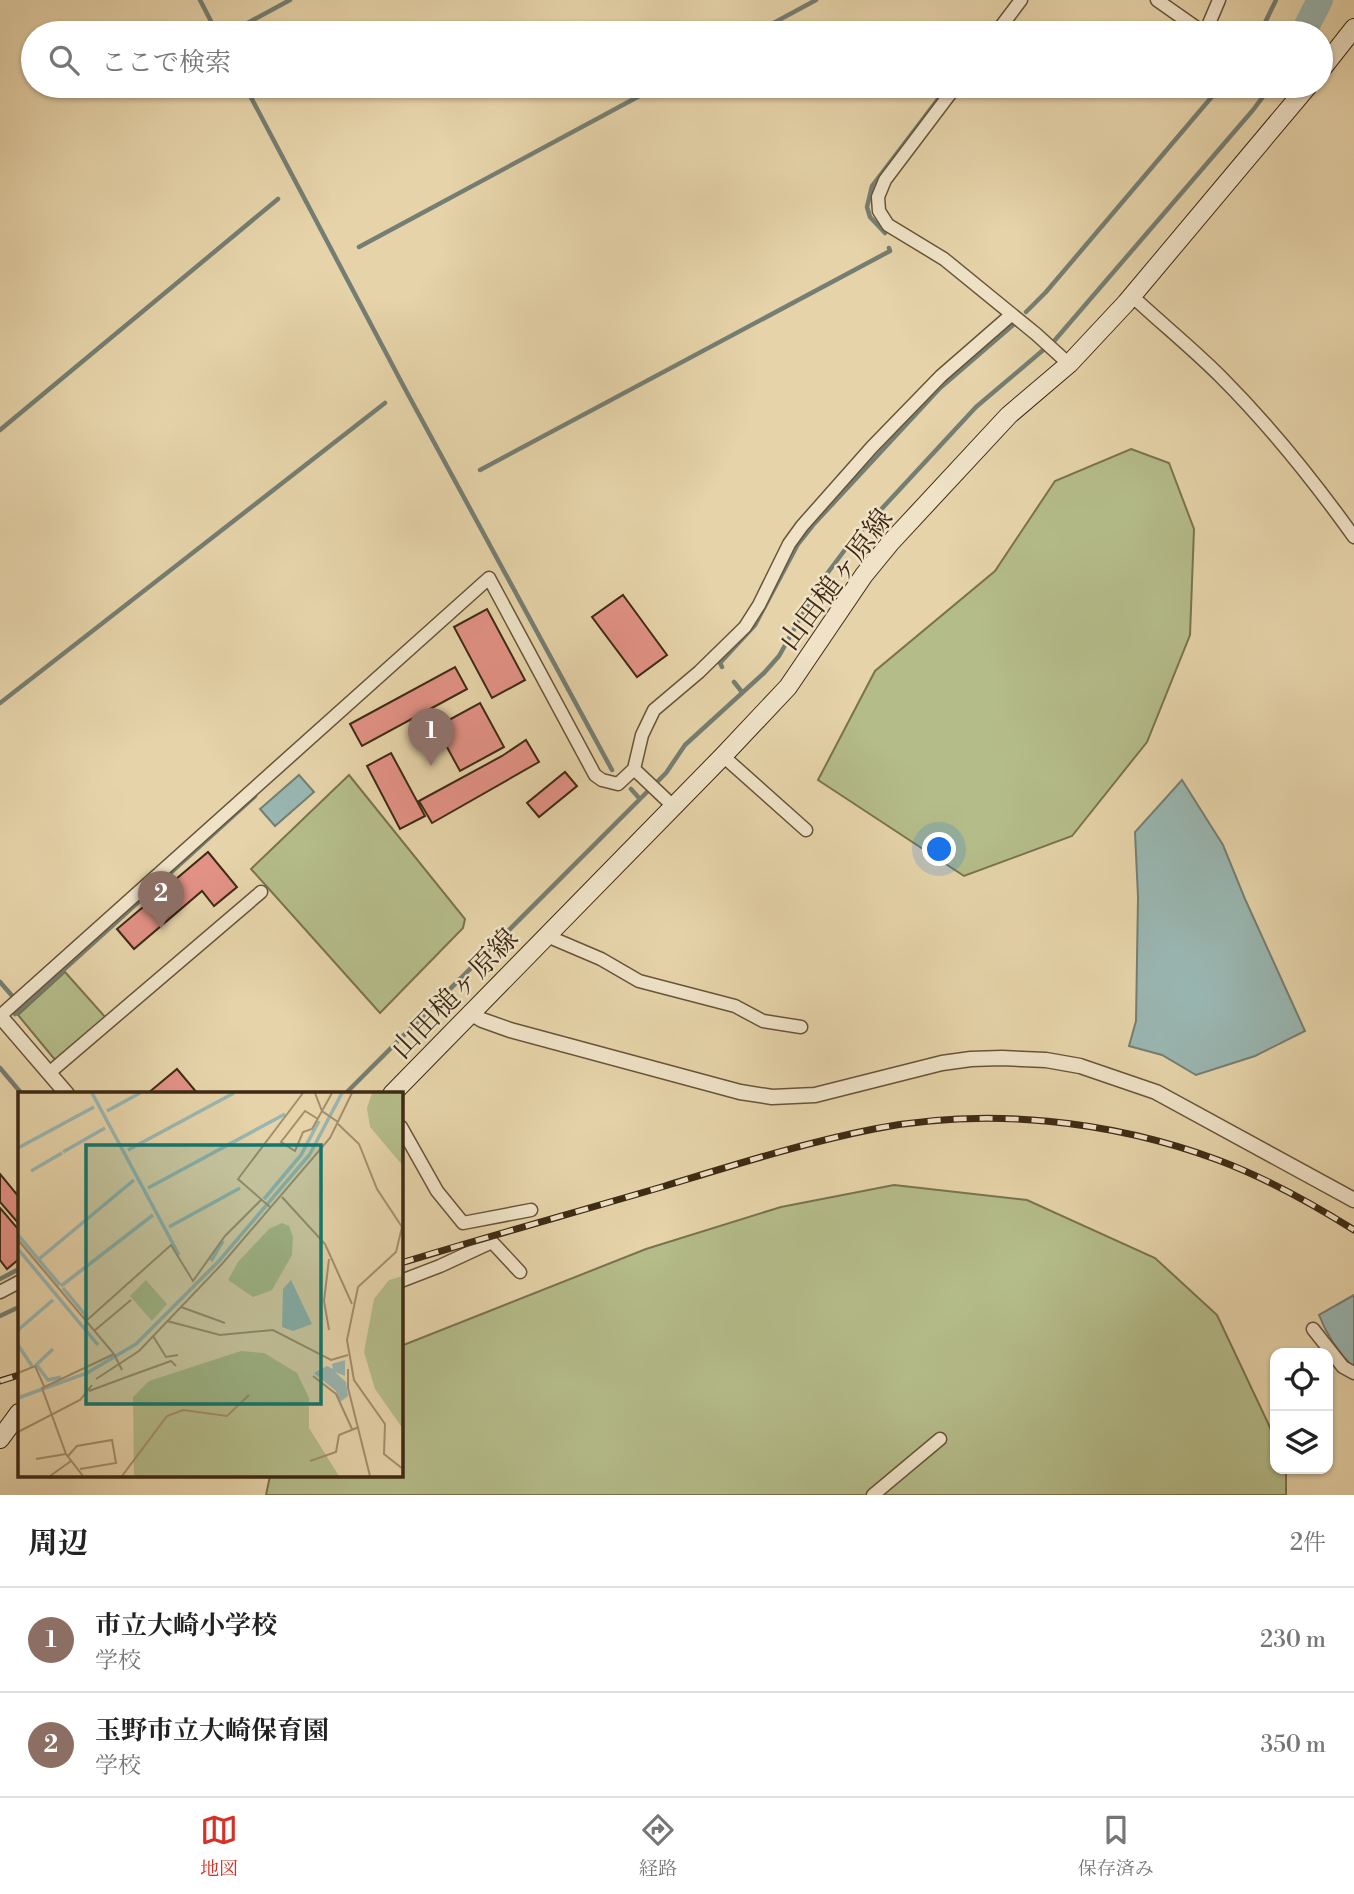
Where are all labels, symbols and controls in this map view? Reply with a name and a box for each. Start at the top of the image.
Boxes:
search box [21,21,1333,98]
icon: search [45,41,83,79]
text: ここで検索 [101,47,231,79]
street label: 山田槌ヶ原線 [772,502,901,658]
pin: 1 [408,708,454,766]
your location [922,832,956,866]
pin: 2 [138,871,184,929]
street label: 山田槌ヶ原線 [384,921,526,1067]
inset map [18,1092,402,1478]
map controls [1270,1348,1333,1474]
button: locate [1270,1348,1333,1411]
button: layers [1270,1411,1333,1474]
text: 周辺 [28,1525,88,1563]
text: 2件 [1290,1529,1326,1557]
text: 市立大崎小学校 [95,1610,277,1642]
text: 1 [45,1626,57,1654]
text: 230 m [1260,1626,1326,1654]
text: 学校 [95,1647,141,1675]
text: 玉野市立大崎保育園 [95,1715,329,1747]
text: 2 [44,1731,58,1759]
text: 350 m [1260,1731,1326,1759]
text: 学校 [95,1752,141,1780]
tab: 地図 [200,1811,238,1881]
tab: 経路 [639,1811,677,1881]
tab: 保存済み [1078,1811,1154,1881]

